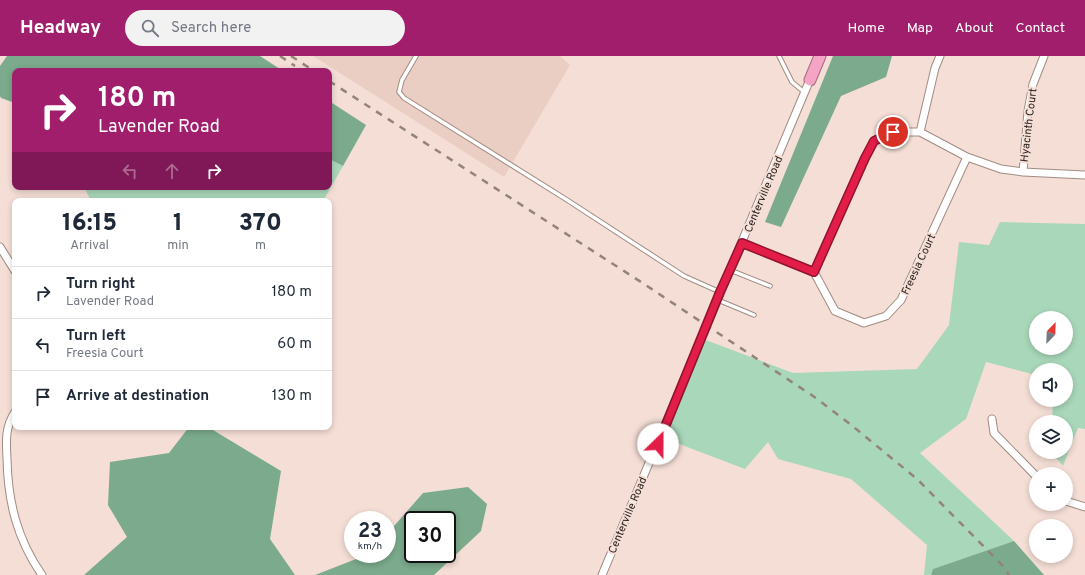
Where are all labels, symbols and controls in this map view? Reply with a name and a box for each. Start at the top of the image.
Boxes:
search box [125,10,405,46]
text: Headway [20,16,101,40]
icon: search [139,17,161,39]
text: Search here [171,19,251,38]
text: Home [848,20,885,37]
text: Map [907,20,933,37]
text: About [955,20,994,37]
text: Contact [1016,20,1065,37]
text: 180 m [98,81,176,117]
icon: right [32,84,84,136]
street label: Hyacinth Court [1018,87,1040,163]
pin [876,115,910,149]
text: Lavender Road [98,116,220,139]
icon: arrive [882,121,904,143]
street label: Centerville Road [741,154,786,235]
icon: left [119,160,141,182]
icon: ahead [161,160,183,182]
icon: right [203,160,225,182]
text: 16:15 [62,209,117,239]
text: 1 [173,209,183,239]
text: 370 [239,209,282,239]
street label: Freesia Court [899,232,939,297]
text: Arrival [70,238,109,254]
text: min [167,238,189,254]
text: m [255,238,266,254]
text: Turn right [66,275,135,294]
icon: right [32,282,54,304]
text: 180 m [272,283,312,302]
text: Lavender Road [66,294,154,310]
north arrow [1029,311,1073,355]
map controls [1029,311,1073,563]
text: Turn left [66,327,126,346]
icon: left [32,334,54,356]
text: 60 m [277,335,312,354]
text: Freesia Court [66,346,144,362]
button: sound [1029,363,1073,407]
icon: arrive [32,386,54,408]
text: Arrive at destination [66,387,209,406]
text: 130 m [272,387,312,406]
button: layers [1029,415,1073,459]
position arrow [637,423,679,465]
button: + [1029,467,1073,511]
street label: Centerville Road [605,475,650,556]
speed limit sign: 30 [404,511,456,563]
text: 23 [358,519,382,545]
button: − [1029,519,1073,563]
text: km/h [358,540,382,553]

